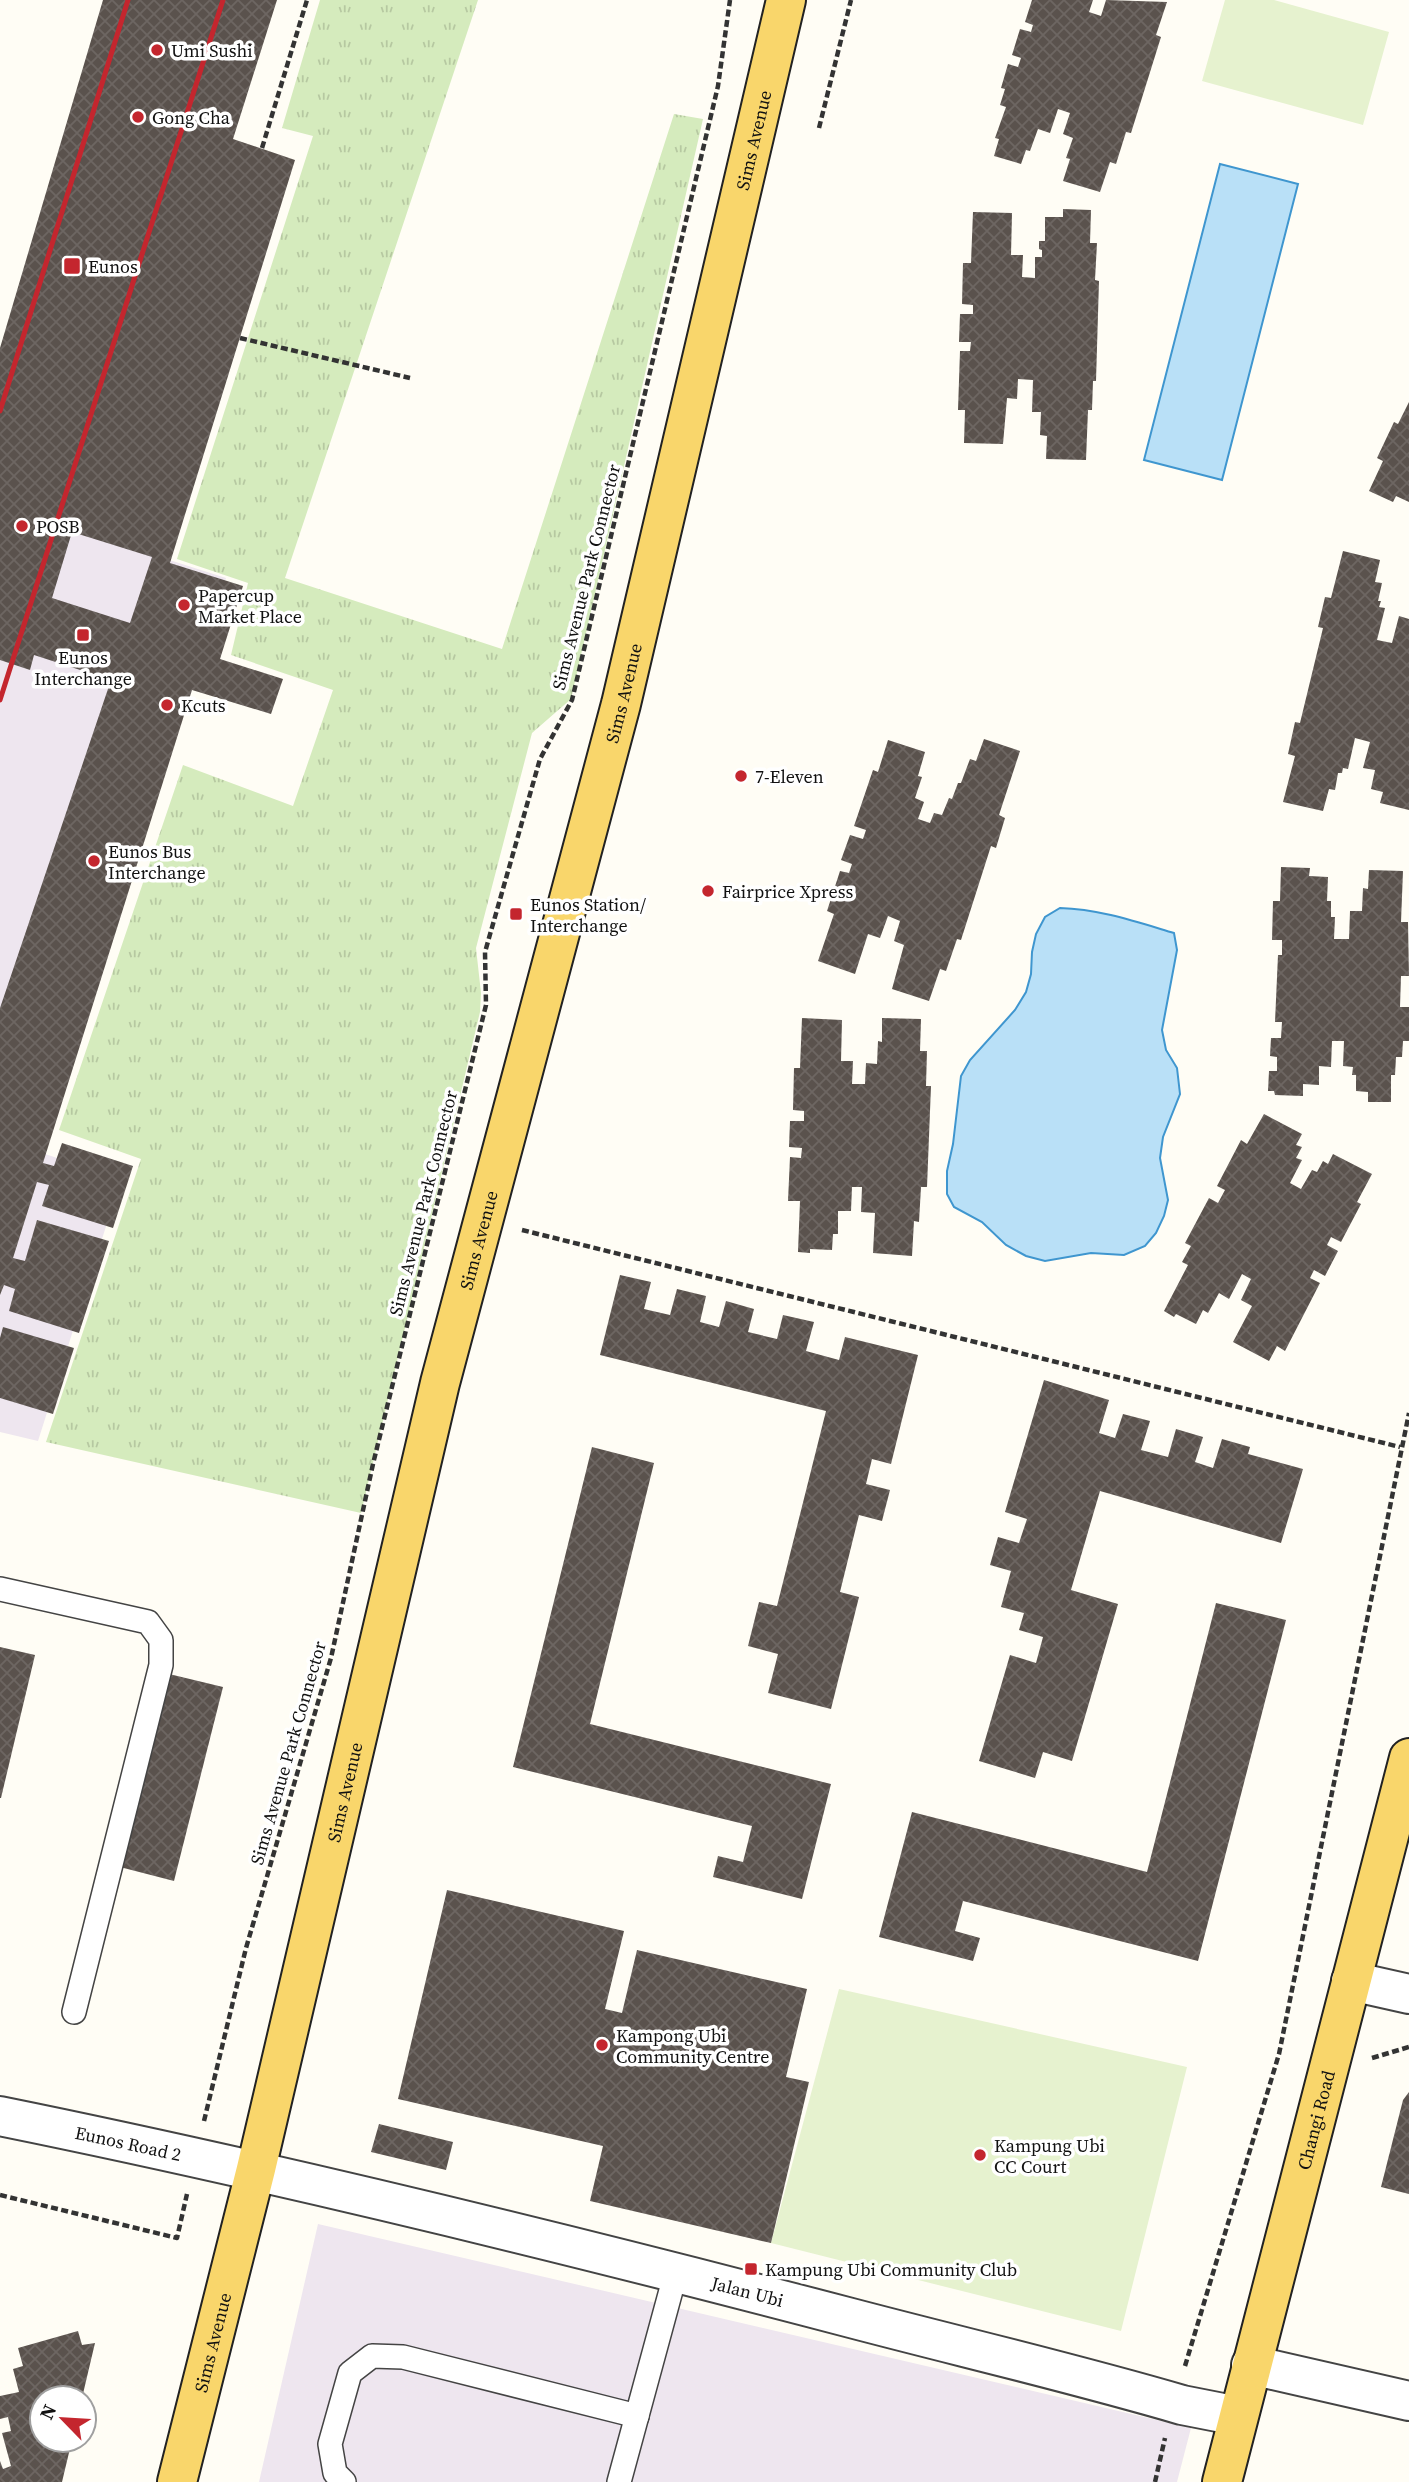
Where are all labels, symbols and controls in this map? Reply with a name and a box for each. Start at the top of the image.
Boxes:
place label: Umi Sushi [171,38,253,63]
marker: Umi Sushi [149,42,165,58]
street label: Sims Avenue [729,88,777,193]
place label: Gong Cha [152,105,231,130]
marker: Gong Cha [130,109,146,125]
place label: Eunos [88,254,138,279]
marker: Eunos [62,256,82,276]
street label: Sims Avenue Park Connector [548,462,624,692]
place label: POSB [36,514,80,539]
marker: POSB [14,518,30,534]
place label: Papercup Market Place [198,583,302,629]
marker: Papercup Market Place [176,597,192,613]
marker: Eunos Interchange [75,627,91,643]
street label: Sims Avenue [600,640,646,744]
place label: Eunos Interchange [34,645,132,691]
place label: Kcuts [181,693,226,718]
marker: Kcuts [159,697,175,713]
place label: 7-Eleven [755,764,824,789]
marker: 7-Eleven [733,768,749,784]
place label: Eunos Bus Interchange [108,839,206,885]
marker: Eunos Bus Interchange [86,853,102,869]
place label: Fairprice Xpress [722,879,853,904]
marker: Fairprice Xpress [700,883,716,899]
place label: Eunos Station/ Interchange [530,892,646,938]
marker: Eunos Station/ Interchange [508,906,524,922]
street label: Sims Avenue Park Connector [383,1087,463,1318]
street label: Sims Avenue [453,1188,503,1293]
street label: Sims Avenue Park Connector [244,1638,332,1868]
street label: Sims Avenue [320,1740,368,1844]
place label: Kampong Ubi Community Centre [616,2023,769,2069]
marker: Kampong Ubi Community Centre [594,2037,610,2053]
street label: Changi Road [1291,2067,1340,2172]
street label: Eunos Road 2 [73,2119,184,2167]
place label: Kampung Ubi CC Court [994,2133,1105,2179]
marker: Kampung Ubi CC Court [972,2147,988,2163]
place label: Kampung Ubi Community Club [765,2257,1017,2282]
marker: Kampung Ubi Community Club [743,2261,759,2277]
street label: Jalan Ubi [708,2270,786,2312]
street label: Sims Avenue [188,2290,237,2395]
north arrow [28,2384,98,2454]
text: N [33,2400,62,2424]

